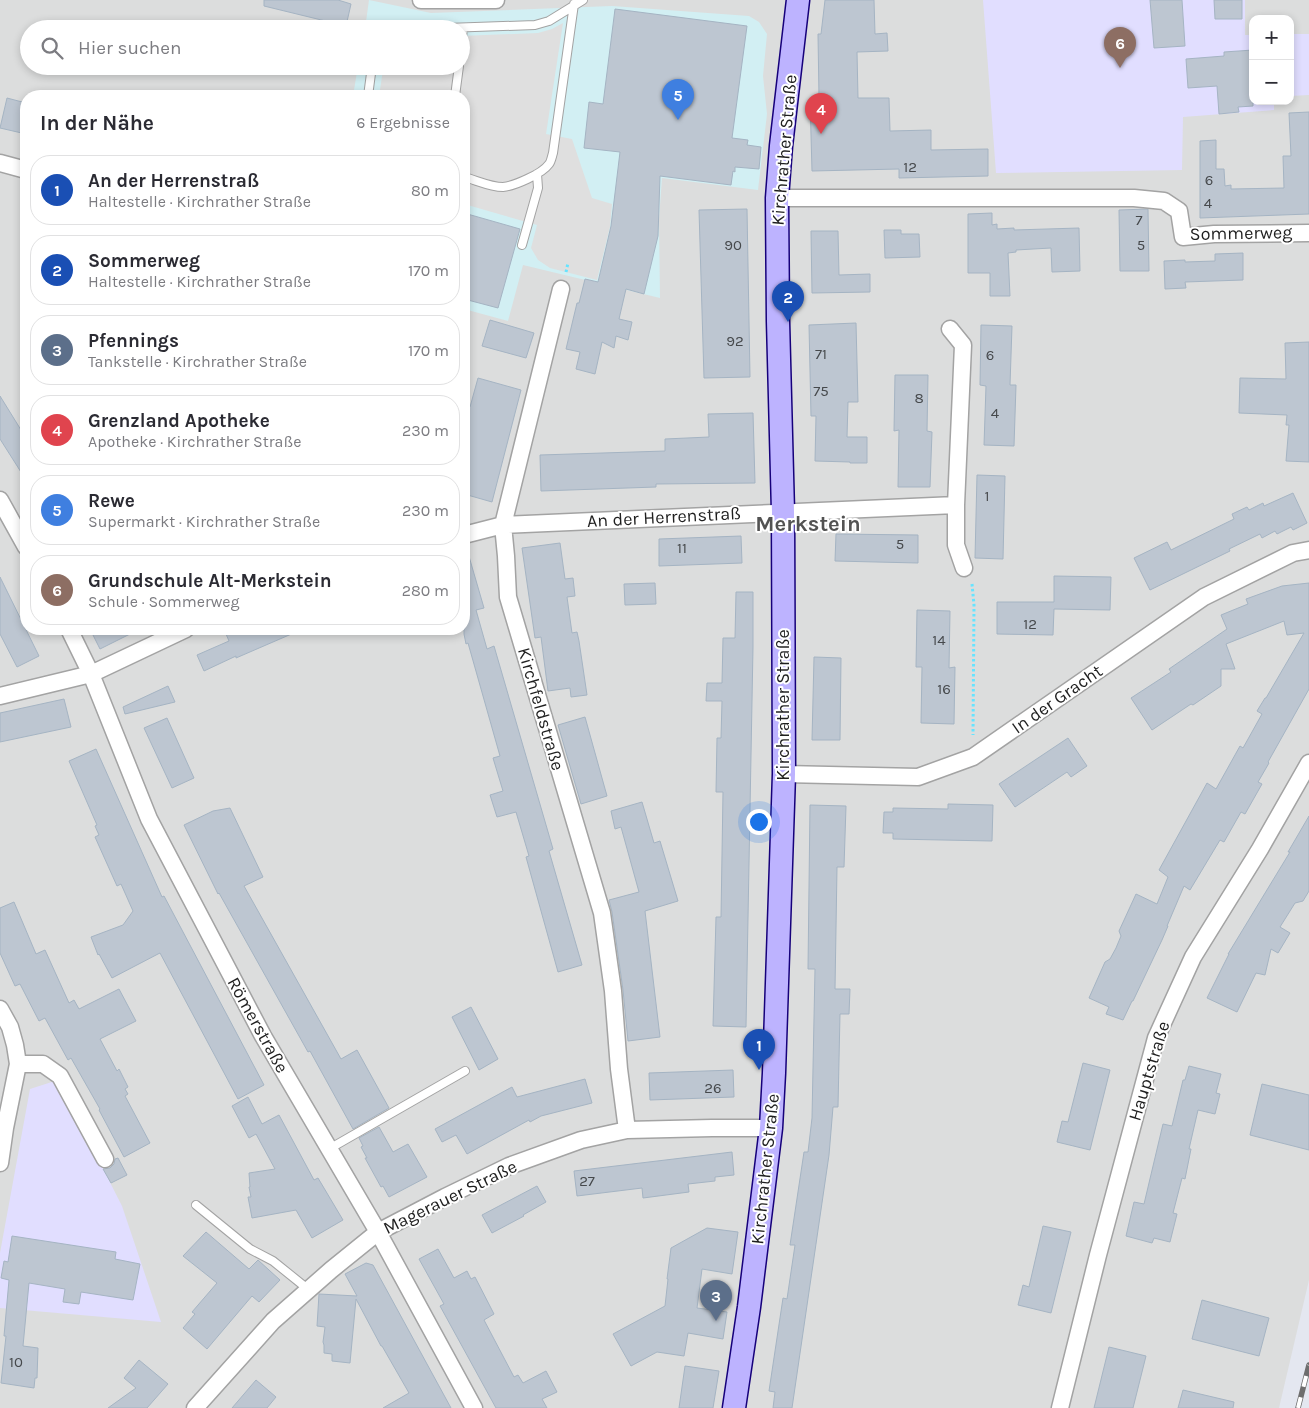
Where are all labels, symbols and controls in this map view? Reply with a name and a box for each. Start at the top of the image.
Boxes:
map controls [1249,15,1294,105]
button: + [1249,15,1294,60]
search box [20,20,470,75]
pin: 6 [1104,27,1136,68]
icon: search [38,34,66,62]
text: Hier suchen [78,37,181,59]
button: − [1249,60,1294,105]
street label: Kirchrather Straße [766,74,802,226]
pin: 5 [662,79,694,120]
pin: 4 [805,93,837,134]
text: In der Nähe [40,111,154,135]
text: 6 Ergebnisse [356,113,450,132]
house number: 12 [903,158,917,176]
text: An der Herrenstraß [88,170,259,192]
house number: 6 [1205,171,1213,189]
text: 1 [54,181,60,200]
text: 80 m [411,181,449,200]
text: Haltestelle · Kirchrather Straße [88,192,311,211]
house number: 4 [1204,194,1213,212]
house number: 7 [1135,211,1143,229]
street label: Sommerweg [1190,221,1292,245]
house number: 90 [724,236,742,254]
house number: 5 [1137,236,1145,254]
text: Sommerweg [88,250,200,272]
text: 2 [52,261,62,280]
text: 170 m [408,261,449,280]
text: Haltestelle · Kirchrather Straße [88,272,311,291]
pin: 2 [772,281,804,322]
text: Pfennings [88,330,179,352]
house number: 92 [726,332,744,350]
text: 3 [52,341,62,360]
text: 170 m [408,341,449,360]
house number: 71 [815,345,827,363]
house number: 6 [986,346,994,364]
text: Tankstelle · Kirchrather Straße [88,352,307,371]
house number: 75 [813,382,829,400]
house number: 8 [914,389,924,407]
house number: 4 [991,404,1000,422]
text: Grenzland Apotheke [88,410,270,432]
text: 4 [52,421,62,440]
text: 230 m [402,421,449,440]
text: Apotheke · Kirchrather Straße [88,432,301,451]
house number: 1 [985,487,989,505]
text: Rewe [88,490,135,512]
text: 5 [52,501,62,520]
text: 230 m [402,501,449,520]
street label: An der Herrenstraß [586,502,742,532]
district label: Merkstein [755,511,861,537]
text: Supermarkt · Kirchrather Straße [88,512,320,531]
house number: 5 [896,535,904,553]
house number: 11 [677,539,687,557]
text: Grundschule Alt-Merkstein [88,570,332,592]
text: 6 [52,581,62,600]
text: 280 m [402,581,449,600]
text: Schule · Sommerweg [88,592,240,611]
house number: 12 [1023,615,1037,633]
street label: Kirchrather Straße [772,629,794,781]
house number: 14 [932,631,946,649]
street label: Kirchfeldstraße [513,645,569,773]
street label: In der Gracht [1007,660,1107,738]
house number: 16 [937,680,951,698]
your location [746,809,772,835]
street label: Römerstraße [223,973,293,1077]
street label: Hauptstraße [1123,1019,1175,1123]
pin: 1 [743,1029,775,1070]
house number: 26 [704,1079,722,1097]
street label: Kirchrather Straße [746,1093,784,1245]
street label: Magerauer Straße [379,1155,521,1239]
house number: 27 [579,1172,595,1190]
pin: 3 [700,1280,732,1321]
house number: 10 [9,1353,23,1371]

